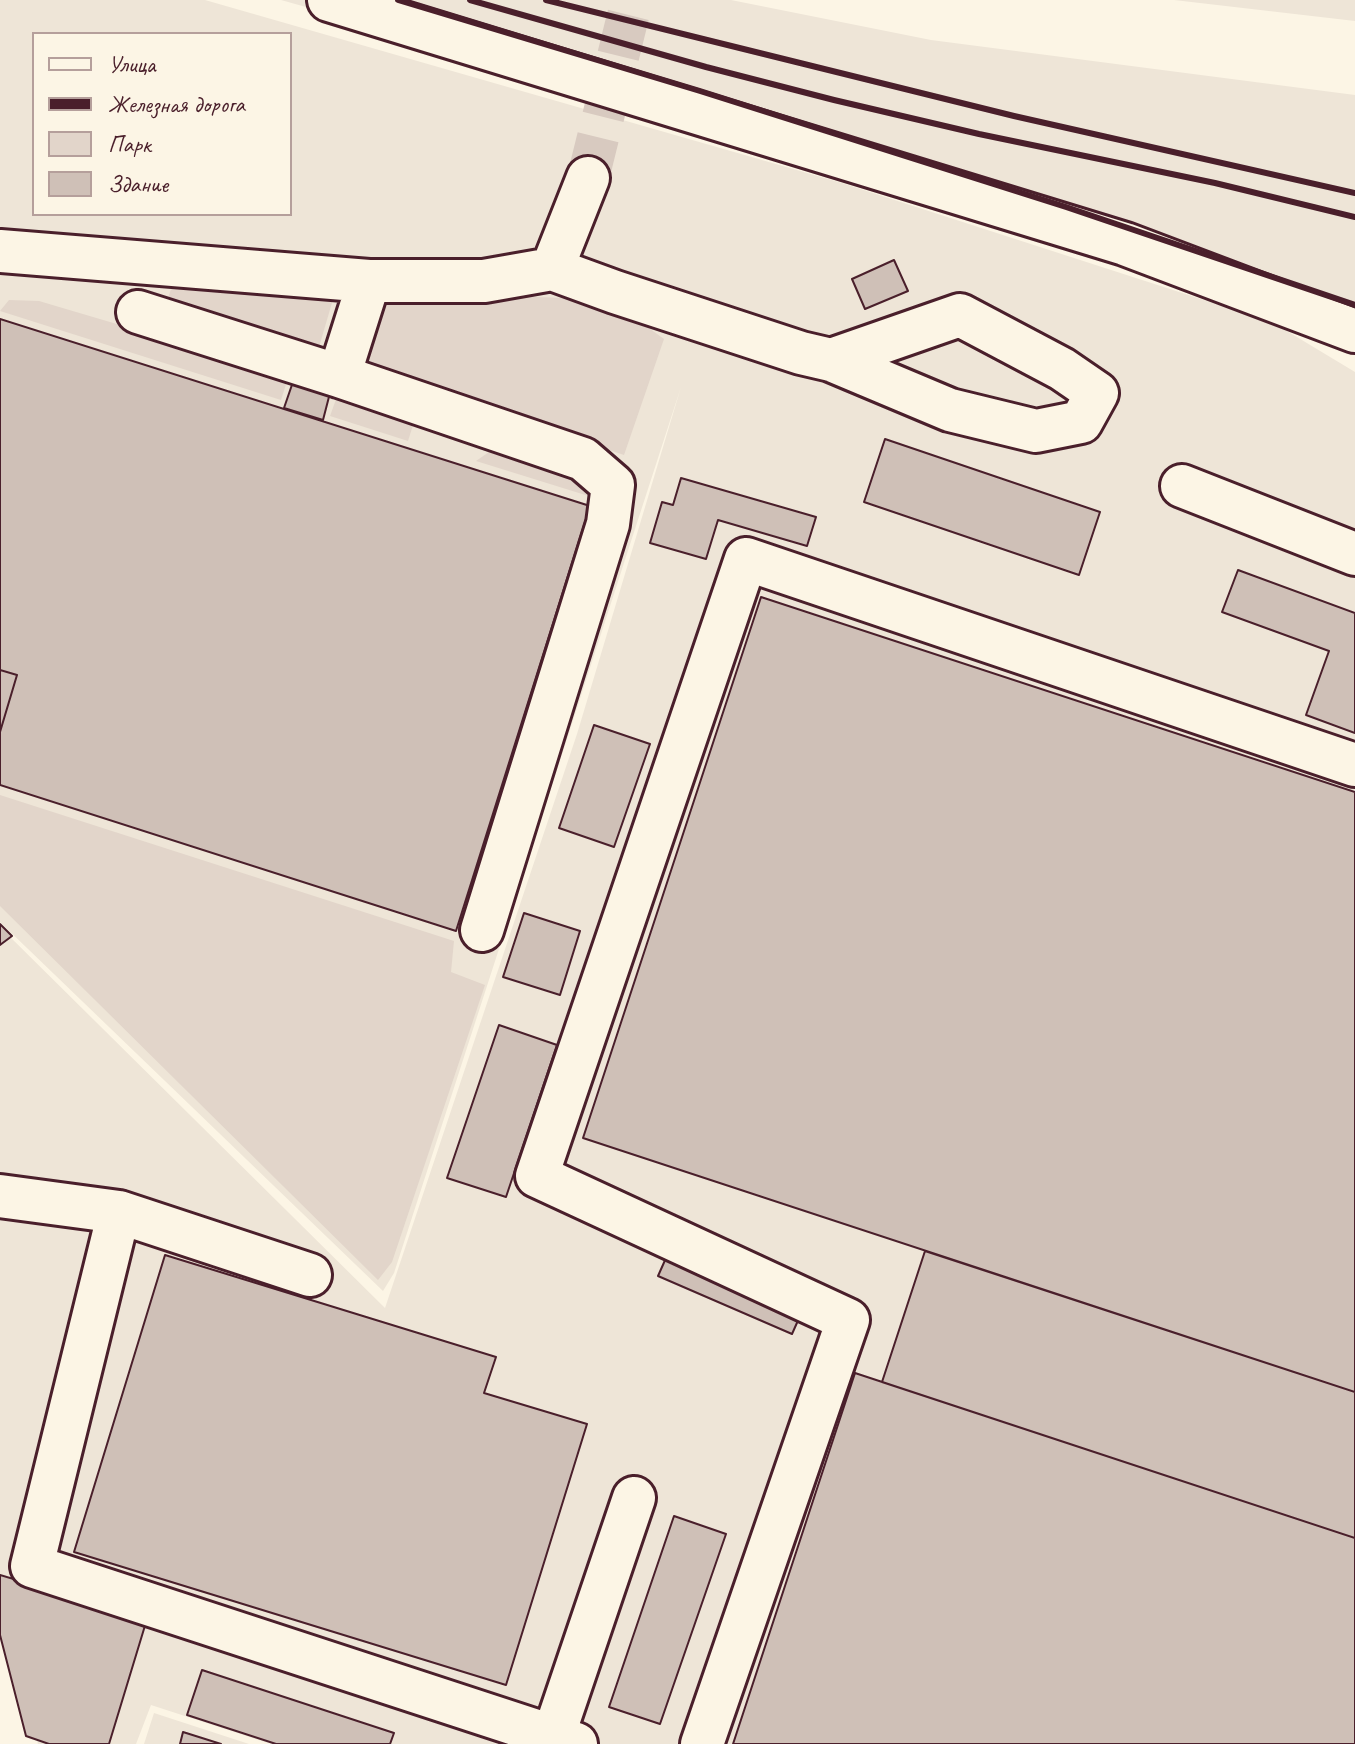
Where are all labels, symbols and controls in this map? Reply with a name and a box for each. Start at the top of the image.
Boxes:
legend [32,32,292,216]
text: Улица [108,49,156,79]
text: Железная дорога [108,89,245,119]
text: Парк [108,129,151,159]
text: Здание [108,169,168,199]

